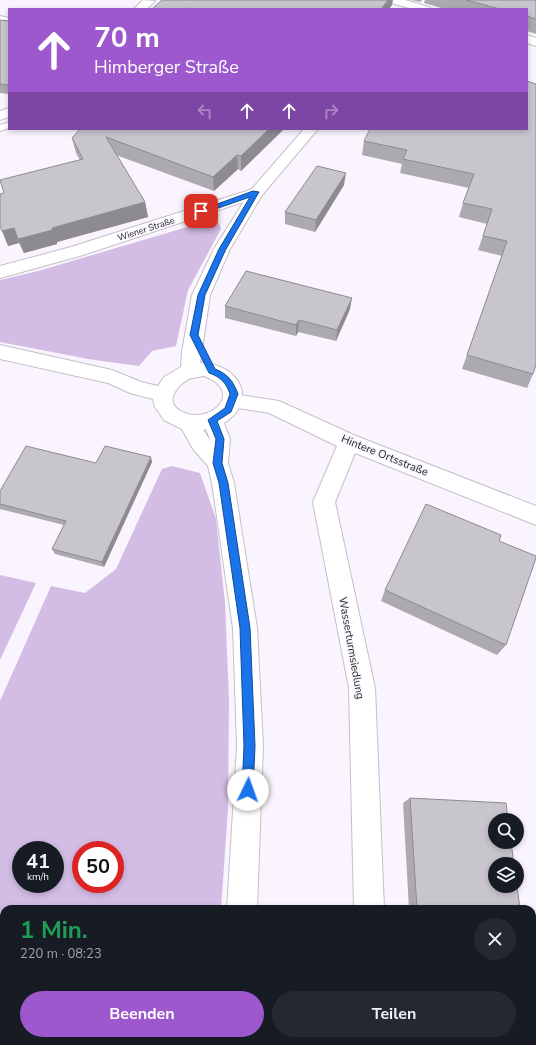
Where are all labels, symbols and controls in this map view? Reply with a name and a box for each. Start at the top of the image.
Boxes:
text: 70 m [94,19,160,57]
icon: ahead [28,24,80,76]
text: Himberger Straße [94,55,239,79]
icon: left [194,100,216,122]
icon: ahead [236,100,258,122]
icon: ahead [278,100,300,122]
icon: right [320,100,342,122]
pin [184,194,218,228]
icon: arrive [190,200,212,222]
street label: Wiener Straße [116,214,176,244]
street label: Hintere Ortsstraße [339,431,431,480]
street label: Wasserturmsiedlung [335,596,368,700]
position arrow [227,769,269,811]
map controls [488,813,524,893]
button: search [488,813,524,849]
speed limit sign: 50 [72,841,124,893]
text: 41 [26,848,50,875]
button: layers [488,857,524,893]
text: km/h [27,870,49,884]
text: 1 Min. [20,914,88,946]
button: close [474,918,516,960]
text: 220 m · 08:23 [20,945,102,963]
button: Beenden [20,991,264,1037]
button: Teilen [272,991,516,1037]

